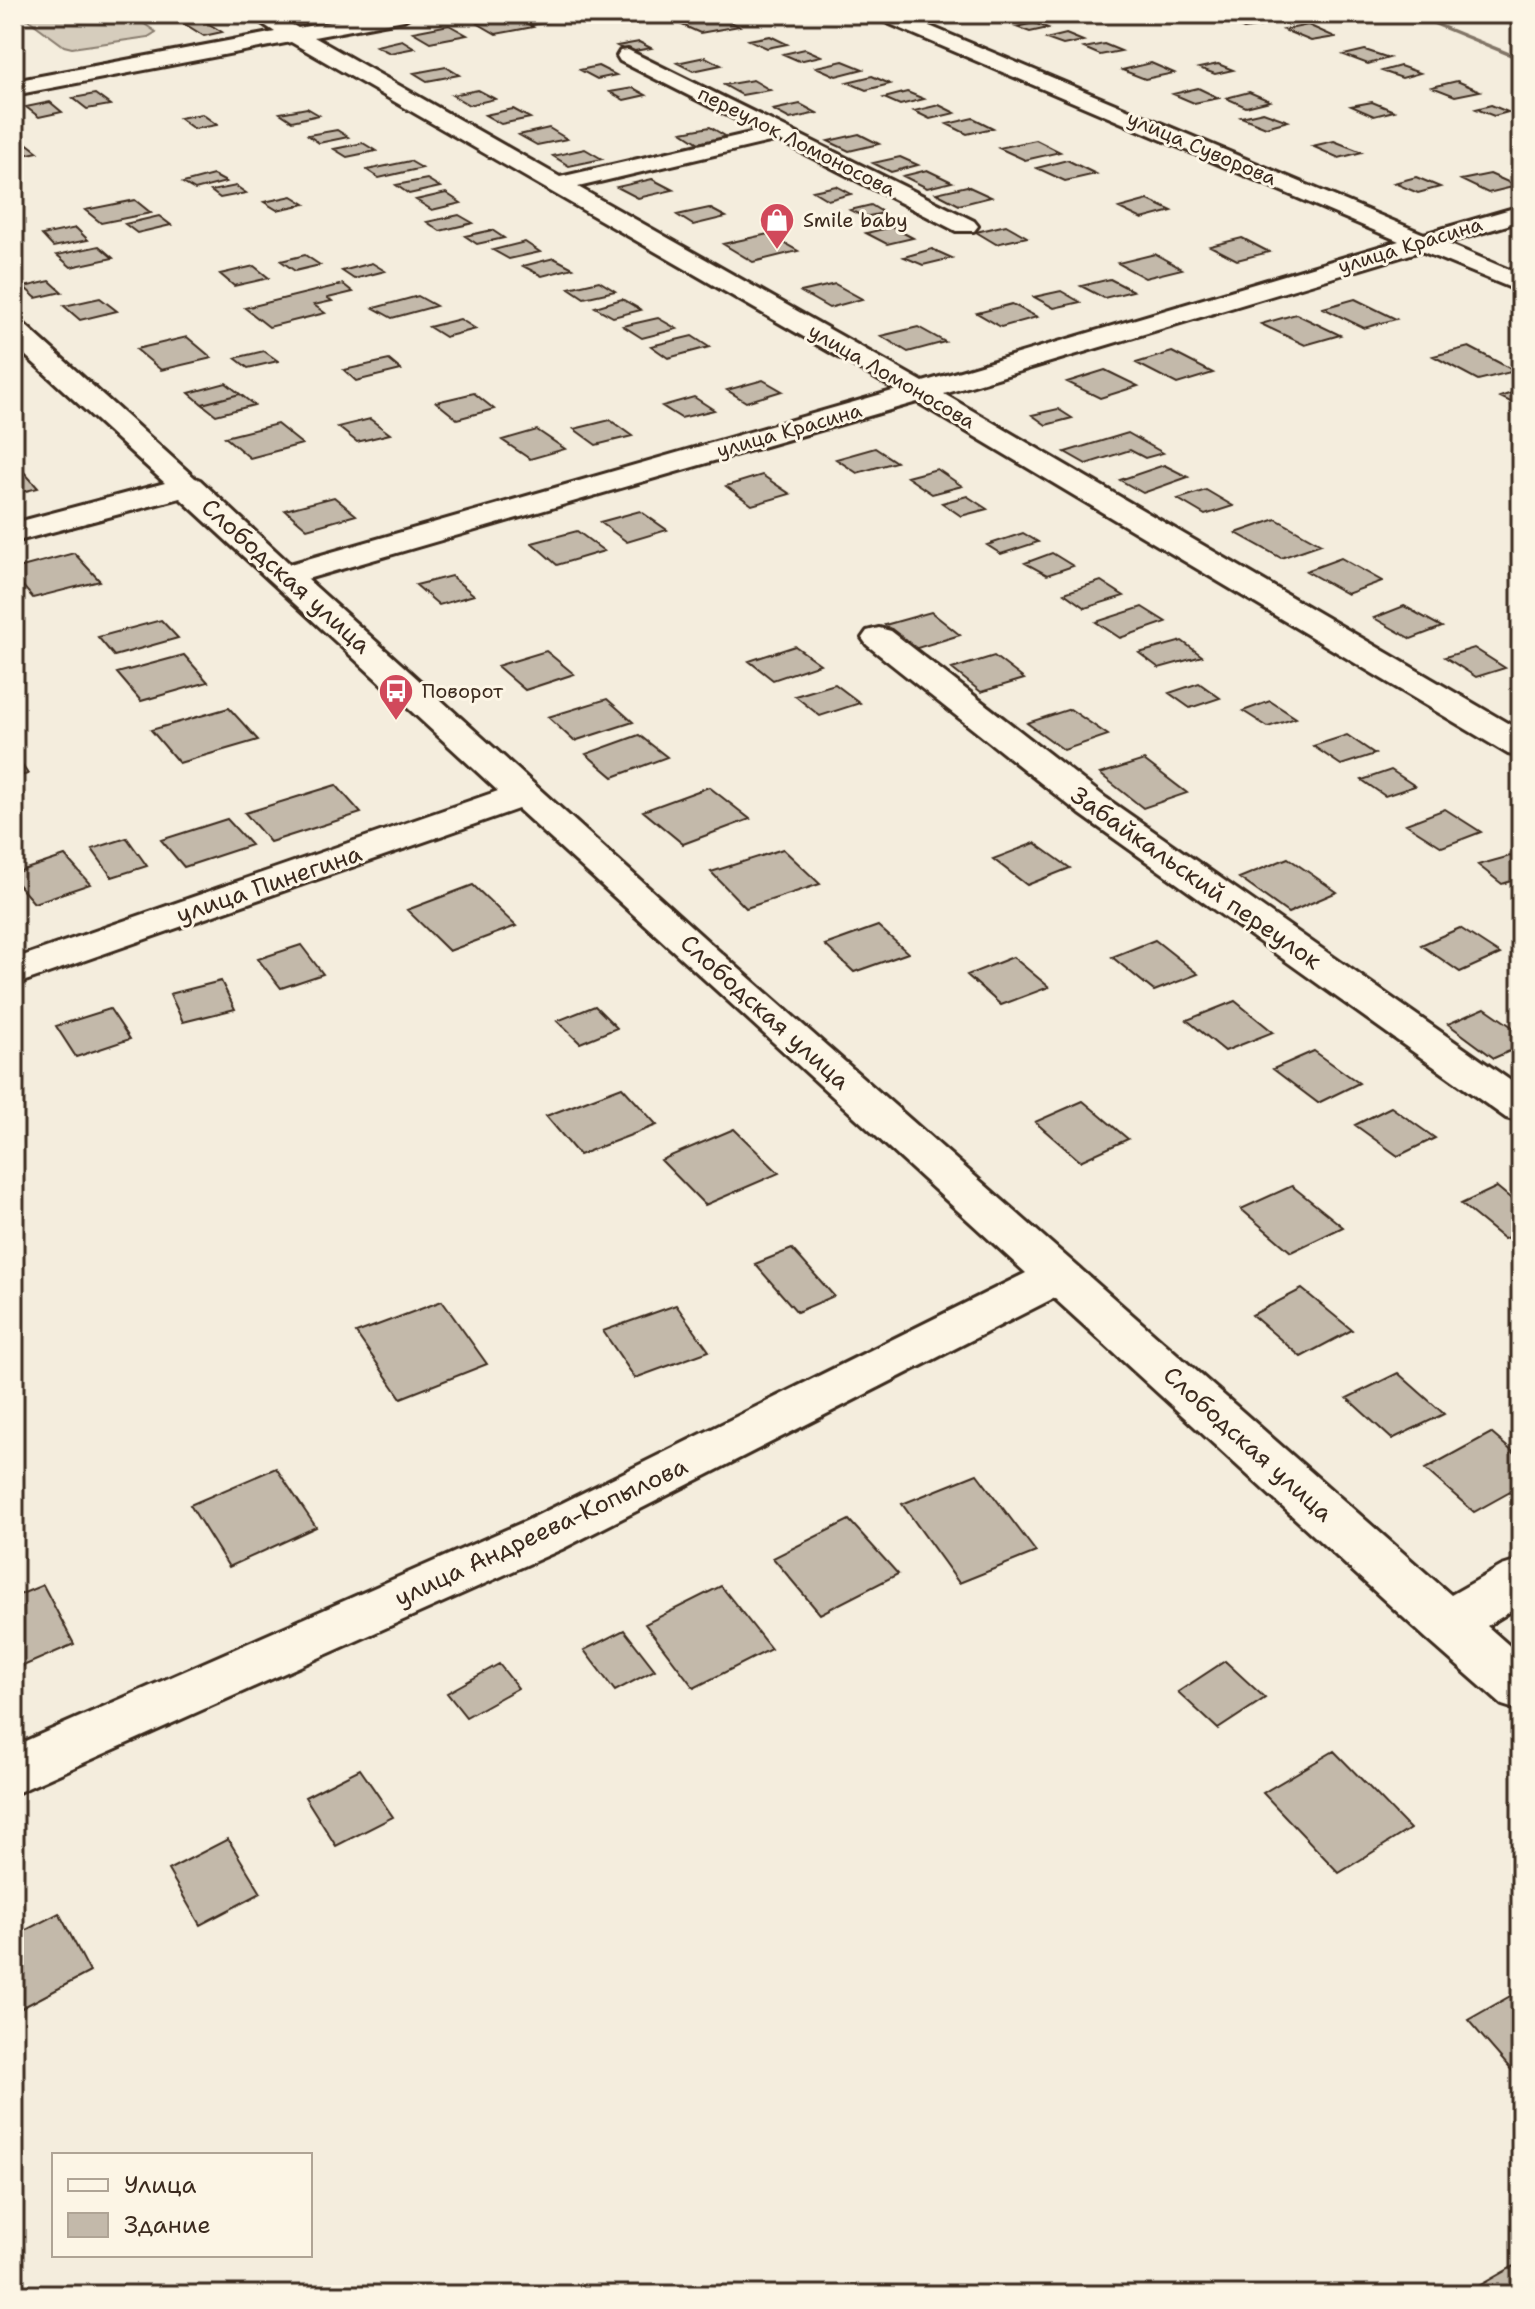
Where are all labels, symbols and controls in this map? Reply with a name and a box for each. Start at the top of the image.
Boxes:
street label: переулок Ломоносова [694,80,901,202]
street label: улица Суворова [1123,105,1281,191]
shop icon: Smile baby [758,201,796,251]
place label: Smile baby [803,207,908,233]
street label: улица Красина [1335,211,1486,279]
street label: улица Ломоносова [804,318,981,435]
street label: улица Красина [713,397,865,463]
street label: Слободская улица [194,491,378,661]
bus stop icon: Поворот [377,672,415,722]
place label: Поворот [422,678,504,704]
street label: Забайкальский переулок [1064,779,1328,977]
street label: улица Пинегина [172,837,366,931]
street label: Слободская улица [673,927,857,1097]
street label: Слободская улица [1156,1359,1340,1529]
street label: улица Андреева-Копылова [389,1450,693,1614]
legend [52,2153,312,2257]
text: Улица [124,2169,197,2201]
text: Здание [124,2209,211,2241]

